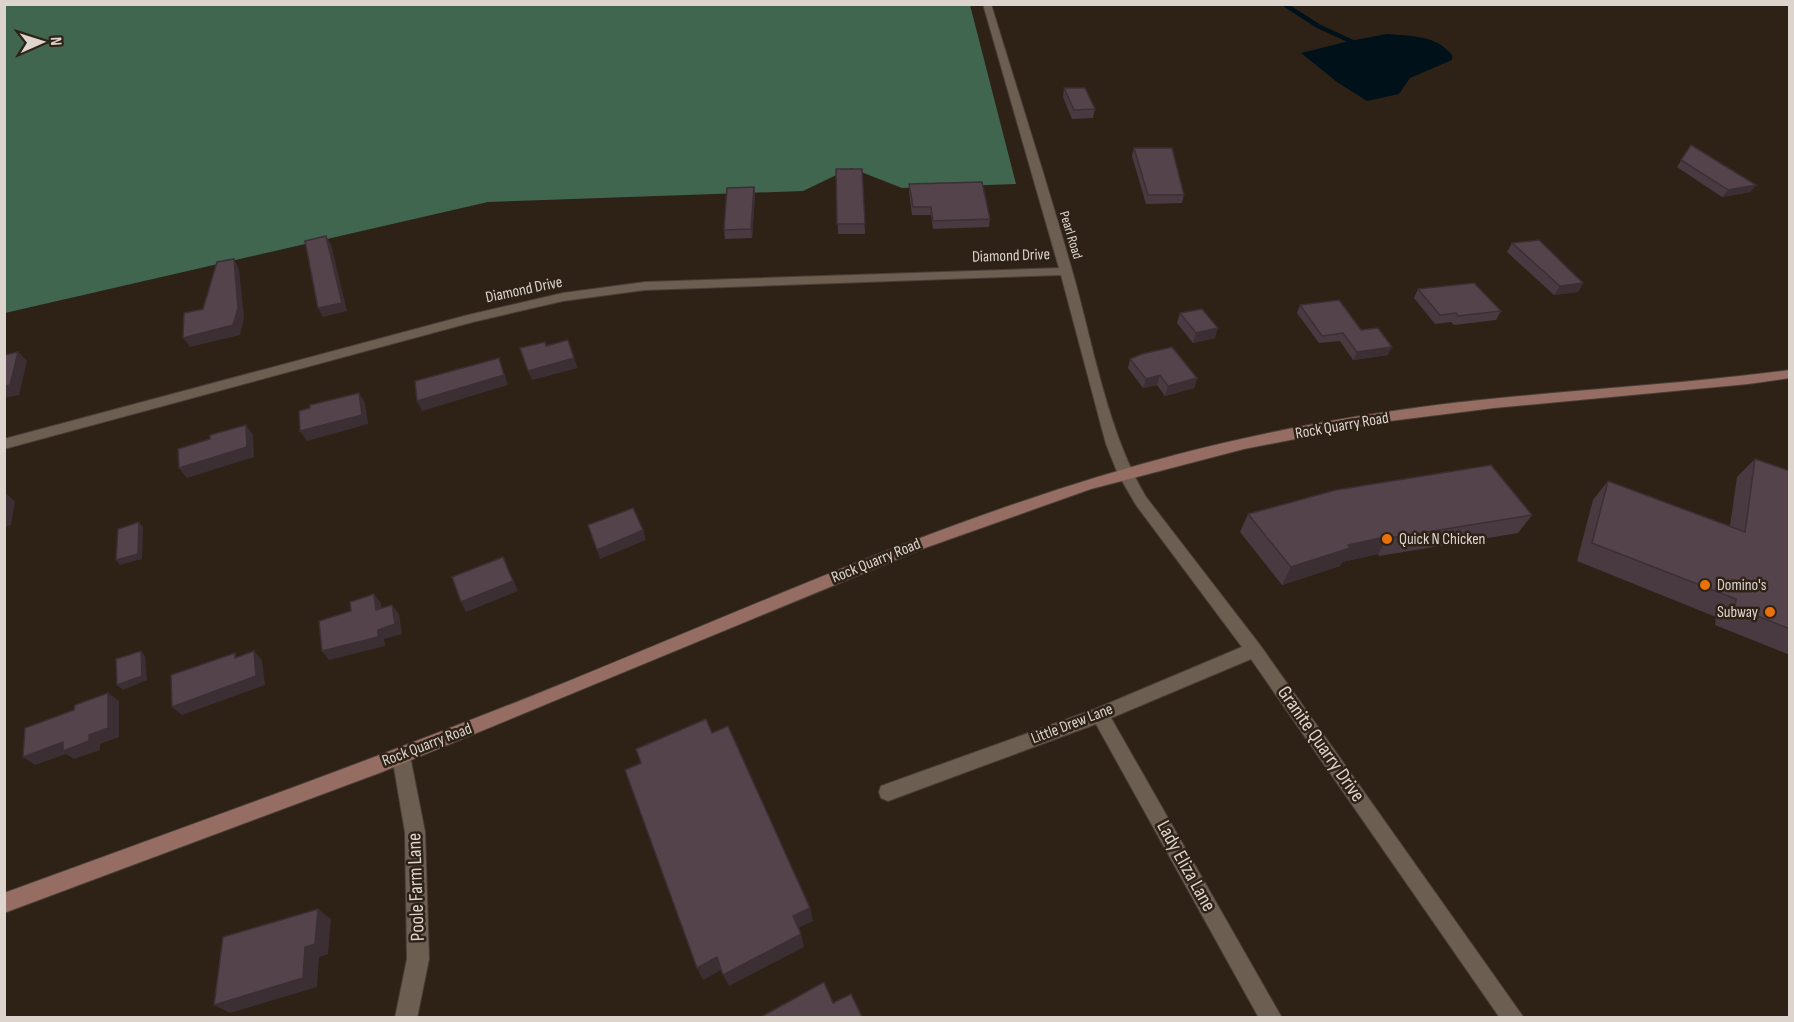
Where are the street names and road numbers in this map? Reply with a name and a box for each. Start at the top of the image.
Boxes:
street label: Pearl Road [1056,209,1086,261]
street label: Diamond Drive [972,245,1050,267]
street label: Diamond Drive [484,273,564,307]
street label: Rock Quarry Road [1294,408,1390,444]
street label: Rock Quarry Road [829,535,923,587]
street label: Granite Quarry Drive [1272,681,1370,807]
street label: Little Drew Lane [1028,700,1116,748]
street label: Rock Quarry Road [380,719,474,771]
street label: Lady Eliza Lane [1151,816,1221,916]
street label: Poole Farm Lane [402,832,430,942]

